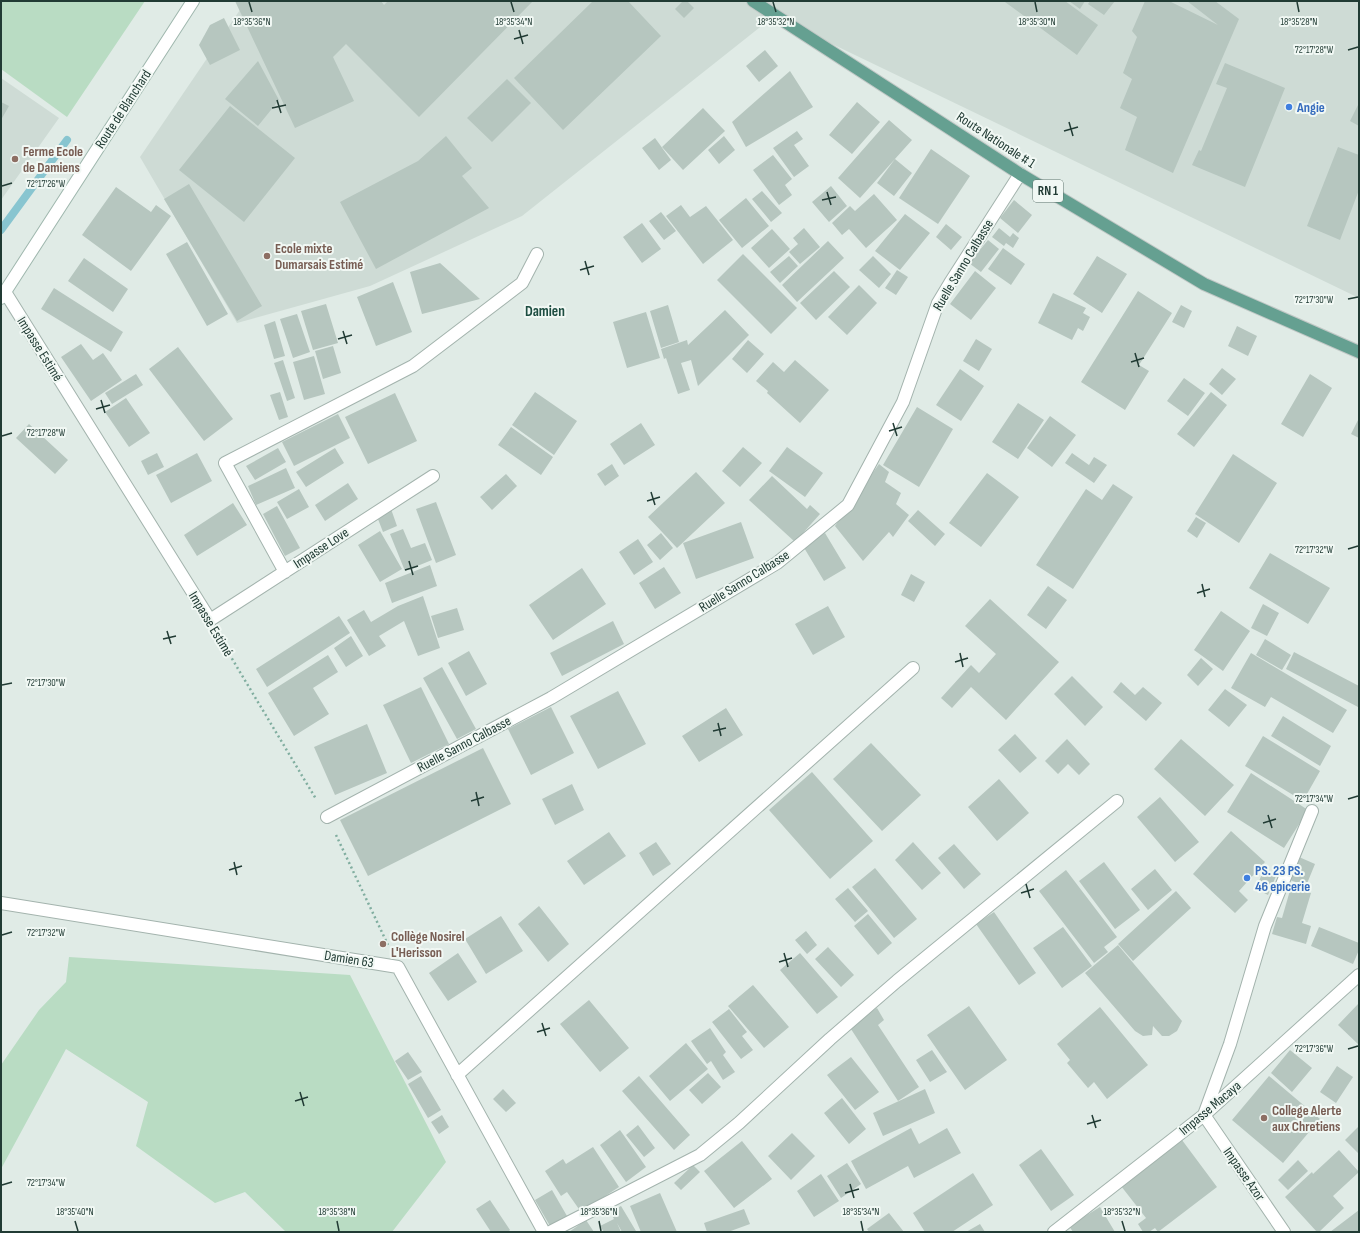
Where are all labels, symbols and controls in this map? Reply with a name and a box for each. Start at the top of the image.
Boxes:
text: 18°35'36"N [233,16,271,28]
text: 18°35'34"N [496,16,532,28]
text: 18°35'32"N [758,16,794,28]
text: 18°35'30"N [1018,16,1056,28]
text: 18°35'28"N [1281,16,1317,28]
text: 72°17'28"W [1295,44,1334,56]
street label: Route de Blanchard [91,66,155,152]
place label: Angie [1296,99,1325,116]
marker: Angie [1284,102,1294,112]
street label: Route Nationale # 1 [953,108,1039,172]
place label: Ferme Ecole de Damiens [23,143,83,176]
marker: Ferme Ecole de Damiens [10,154,20,164]
text: 72°17'26"W [27,178,66,190]
road number: RN 1 [1033,180,1063,202]
street label: Ruelle Sanno Calbasse [929,216,997,314]
place label: Ecole mixte Dumarsais Estimé [275,240,363,273]
marker: Ecole mixte Dumarsais Estimé [262,251,272,261]
text: 72°17'30"W [1295,294,1334,306]
district label: Damien [525,302,565,321]
street label: Impasse Estimé [13,314,67,384]
text: 72°17'28"W [27,427,66,439]
street label: Impasse Love [290,524,352,572]
text: 72°17'32"W [1295,544,1334,556]
street label: Ruelle Sanno Calbasse [696,546,792,616]
street label: Impasse Estimé [185,588,237,660]
text: 72°17'30"W [27,677,66,689]
street label: Ruelle Sanno Calbasse [414,712,514,776]
text: 72°17'34"W [1295,793,1334,805]
place label: PS. 23 PS. 46 epicerie [1255,862,1310,895]
marker: PS. 23 PS. 46 epicerie [1242,873,1252,883]
text: 72°17'32"W [27,927,66,939]
place label: Collège Nosirel L'Herisson [391,928,465,961]
marker: Collège Nosirel L'Herisson [378,939,388,949]
street label: Damien 63 [323,947,375,971]
text: 72°17'36"W [1295,1043,1334,1055]
street label: Impasse Macaya [1176,1077,1244,1139]
place label: College Alerte aux Chretiens [1272,1102,1342,1135]
marker: College Alerte aux Chretiens [1259,1113,1269,1123]
street label: Impasse Azor [1219,1144,1269,1204]
text: 72°17'34"W [27,1177,66,1189]
text: 18°35'40"N [56,1206,94,1218]
text: 18°35'38"N [319,1206,356,1218]
text: 18°35'36"N [580,1206,618,1218]
text: 18°35'34"N [843,1206,879,1218]
text: 18°35'32"N [1104,1206,1140,1218]

